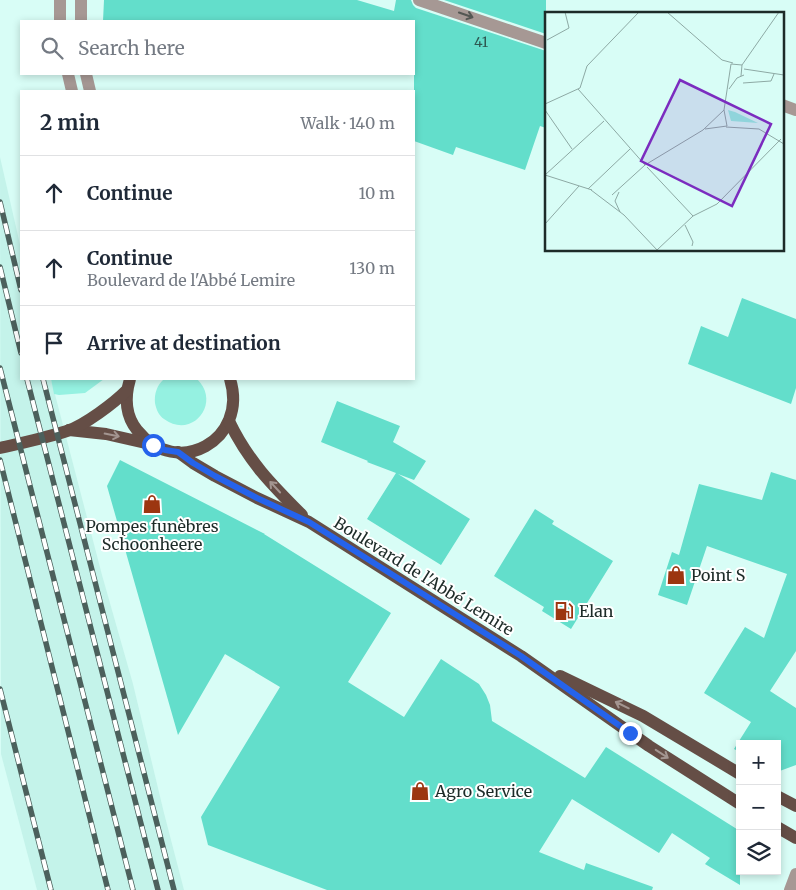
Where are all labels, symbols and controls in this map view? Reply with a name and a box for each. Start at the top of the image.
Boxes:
one-way arrow [457,11,473,20]
inset map [545,12,784,251]
search box [20,20,415,75]
house number: 41 [474,33,488,51]
icon: search [38,34,66,62]
text: Search here [78,36,185,60]
text: 2 min [40,109,100,136]
text: Walk · 140 m [301,113,395,133]
icon: ahead [40,179,68,207]
text: Continue [87,181,173,205]
text: 10 m [358,183,395,203]
text: Continue [87,246,173,270]
icon: ahead [40,254,68,282]
text: 130 m [349,258,395,278]
text: Boulevard de l'Abbé Lemire [87,270,295,290]
icon: arrive [40,329,68,357]
text: Arrive at destination [87,331,281,355]
one-way arrow [103,431,119,441]
route start [142,434,165,457]
one-way arrow [269,481,281,494]
shop icon: Pompes funèbres Schoonheere [141,493,163,515]
street label: Boulevard de l'Abbé Lemire [330,512,518,640]
place label: Pompes funèbres Schoonheere [86,516,219,554]
shop icon: Point S [665,564,687,586]
place label: Point S [691,565,745,585]
fuel station icon: Elan [553,600,575,622]
place label: Elan [579,601,614,621]
one-way arrow [615,700,630,710]
route end [619,722,642,745]
map controls [736,740,781,875]
button: + [736,740,781,785]
one-way arrow [654,749,668,759]
shop icon: Agro Service [409,780,431,802]
place label: Agro Service [434,781,532,801]
button: − [736,785,781,830]
button: layers [736,830,781,875]

